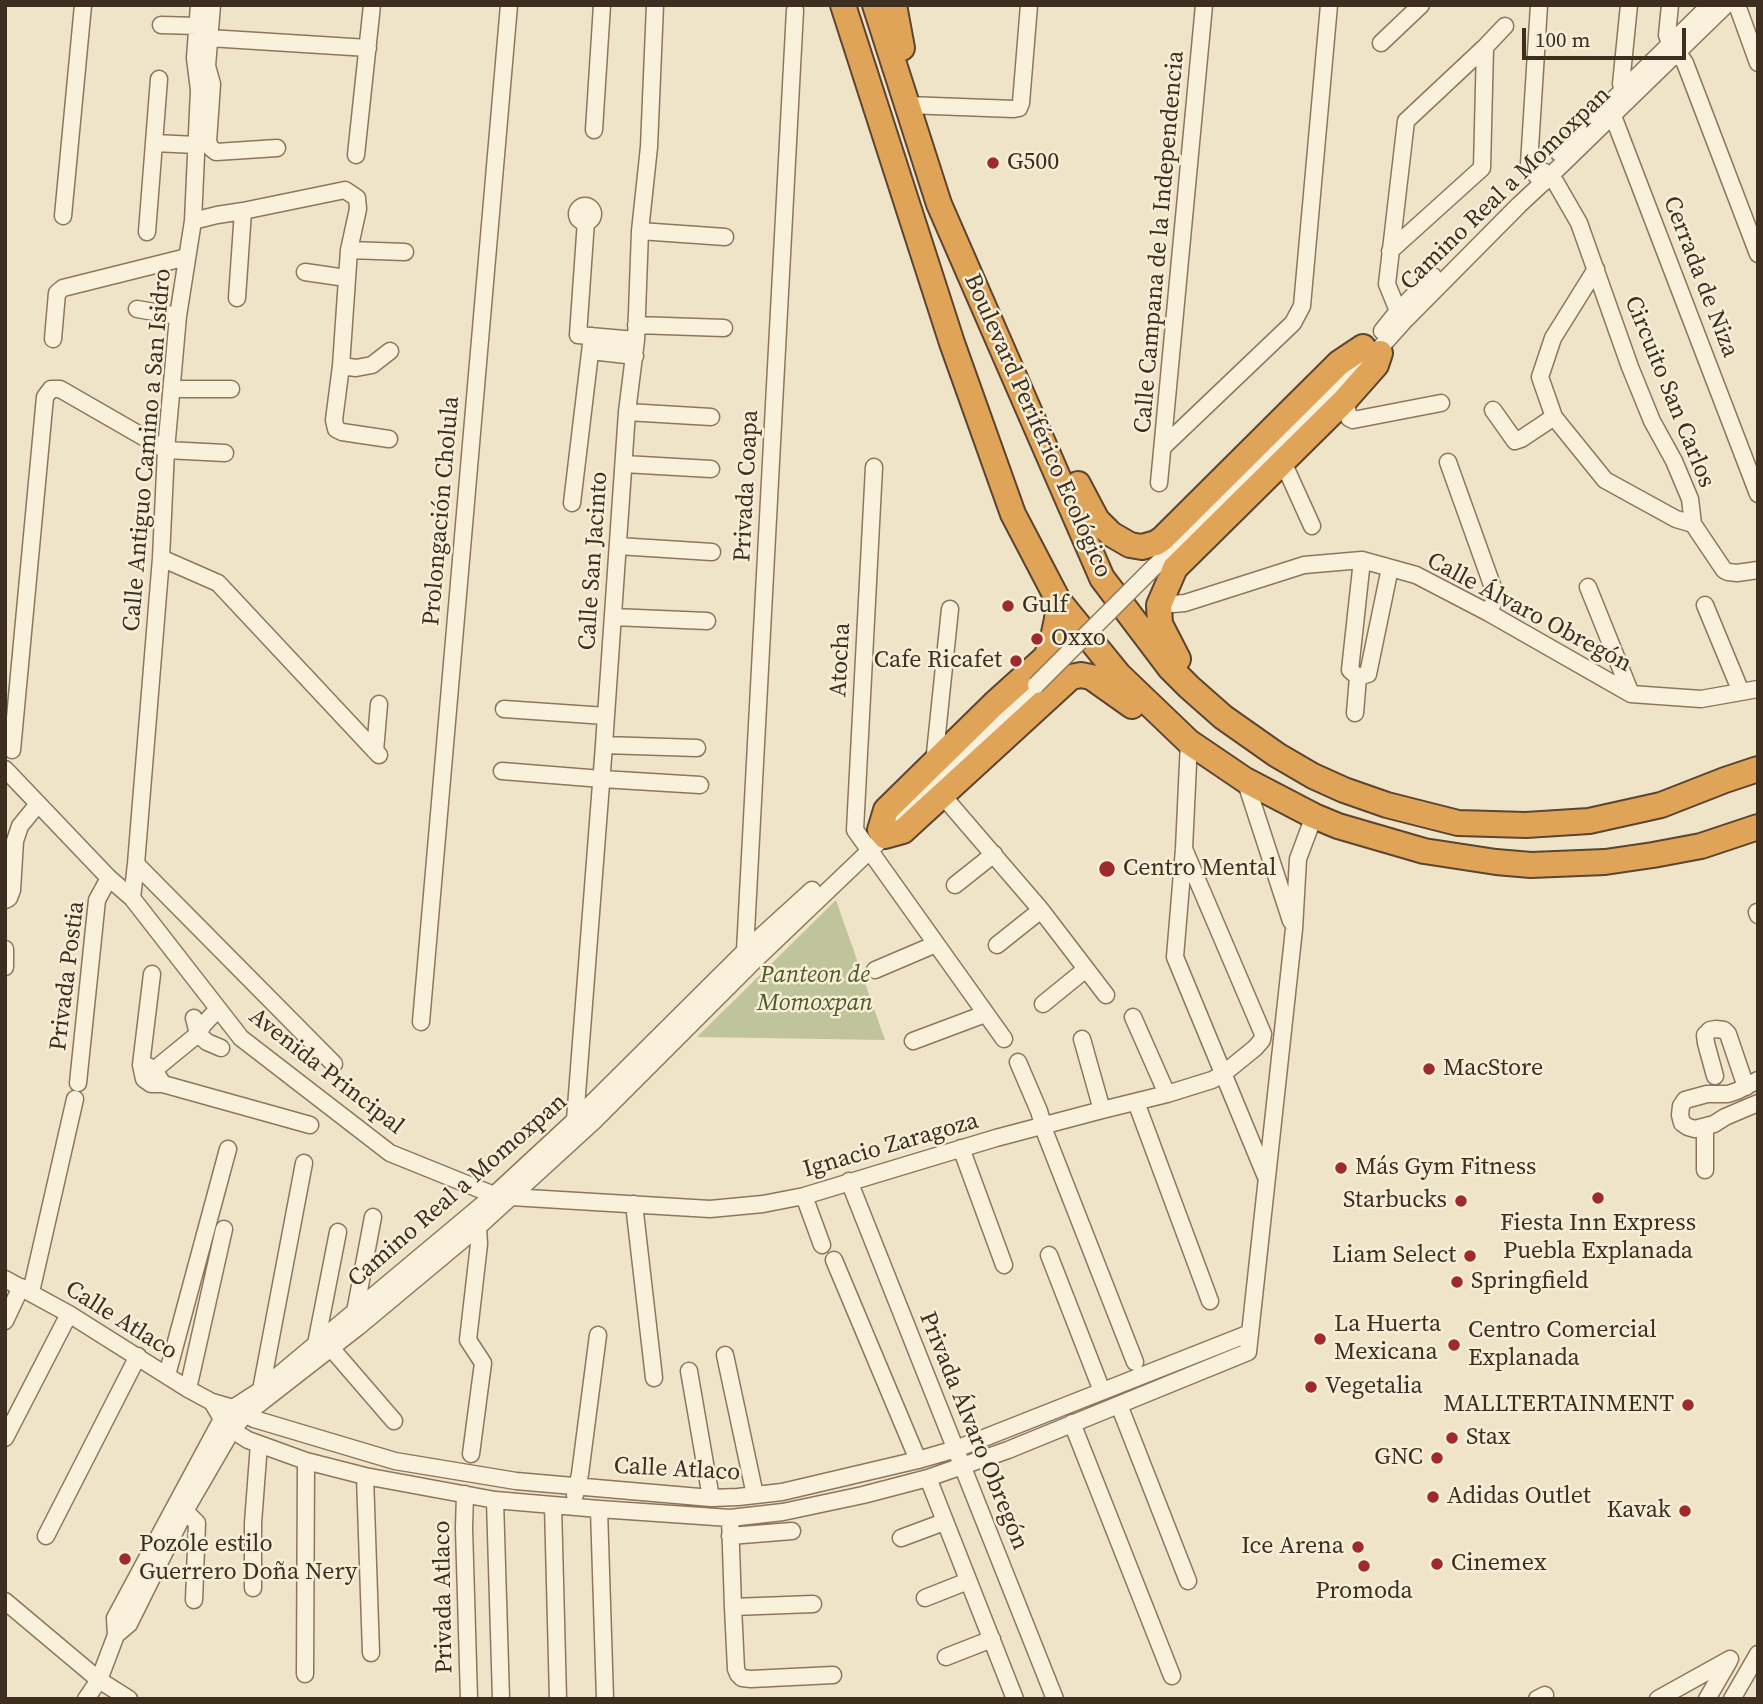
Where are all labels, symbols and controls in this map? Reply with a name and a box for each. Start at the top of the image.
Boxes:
scale bar [1525,14,1690,58]
text: 100 m [1535,25,1590,54]
street label: Calle Campana de la Independencia [1129,50,1191,434]
street label: Camino Real a Momoxpan [1395,81,1617,297]
place label: G500 [1007,149,1059,177]
marker: G500 [985,155,1001,171]
street label: Cerrada de Niza [1656,192,1744,362]
street label: Calle Antiguo Camino a San Isidro [118,267,178,633]
street label: Boulevard Periférico Ecológico [957,270,1117,582]
street label: Circuito San Carlos [1617,292,1721,492]
street label: Prolongación Cholula [418,395,466,627]
street label: Privada Coapa [729,409,765,563]
street label: Calle San Jacinto [573,471,615,651]
street label: Calle Álvaro Obregón [1422,547,1636,679]
place label: Gulf [1022,592,1068,620]
marker: Gulf [1000,598,1016,614]
street label: Atocha [825,622,857,698]
place label: Oxxo [1051,625,1106,653]
marker: Oxxo [1029,631,1045,647]
place label: Cafe Ricafet [874,647,1002,675]
marker: Cafe Ricafet [1008,653,1024,669]
place label: Centro Mental [1123,855,1276,883]
marker: Centro Mental [1097,859,1117,879]
street label: Privada Postia [45,900,91,1052]
park label: Panteon de Momoxpan [757,962,873,1018]
street label: Avenida Principal [243,1002,409,1142]
place label: MacStore [1443,1055,1543,1083]
marker: MacStore [1421,1061,1437,1077]
street label: Camino Real a Momoxpan [343,1088,573,1294]
street label: Ignacio Zaragoza [800,1107,982,1185]
place label: Más Gym Fitness [1355,1154,1536,1182]
marker: Más Gym Fitness [1333,1160,1349,1176]
place label: Starbucks [1343,1187,1447,1215]
marker: Fiesta Inn Express Puebla Explanada [1590,1190,1606,1206]
marker: Starbucks [1453,1193,1469,1209]
place label: Fiesta Inn Express Puebla Explanada [1500,1210,1696,1266]
place label: Liam Select [1332,1242,1456,1270]
marker: Liam Select [1462,1248,1478,1264]
place label: Springfield [1471,1268,1589,1296]
marker: Springfield [1449,1274,1465,1290]
street label: Calle Atlaco [60,1275,182,1367]
street label: Privada Álvaro Obregón [912,1308,1034,1554]
place label: La Huerta Mexicana [1334,1311,1441,1367]
place label: Centro Comercial Explanada [1468,1317,1657,1373]
marker: La Huerta Mexicana [1312,1331,1328,1347]
marker: Centro Comercial Explanada [1446,1337,1462,1353]
place label: Vegetalia [1325,1373,1423,1401]
marker: Vegetalia [1303,1379,1319,1395]
place label: MALLTERTAINMENT [1443,1391,1674,1419]
marker: MALLTERTAINMENT [1680,1397,1696,1413]
place label: Stax [1466,1424,1511,1452]
marker: Stax [1444,1430,1460,1446]
place label: GNC [1374,1444,1423,1472]
marker: GNC [1429,1450,1445,1466]
street label: Calle Atlaco [613,1452,741,1488]
place label: Adidas Outlet [1447,1483,1591,1511]
marker: Adidas Outlet [1425,1489,1441,1505]
place label: Kavak [1606,1497,1671,1525]
marker: Kavak [1677,1503,1693,1519]
street label: Privada Atlaco [428,1520,460,1674]
place label: Pozole estilo Guerrero Doña Nery [139,1531,357,1587]
place label: Ice Arena [1241,1533,1344,1561]
marker: Ice Arena [1350,1539,1366,1555]
place label: Cinemex [1451,1550,1547,1578]
marker: Pozole estilo Guerrero Doña Nery [117,1551,133,1567]
marker: Cinemex [1429,1556,1445,1572]
marker: Promoda [1356,1558,1372,1574]
place label: Promoda [1315,1578,1413,1606]

